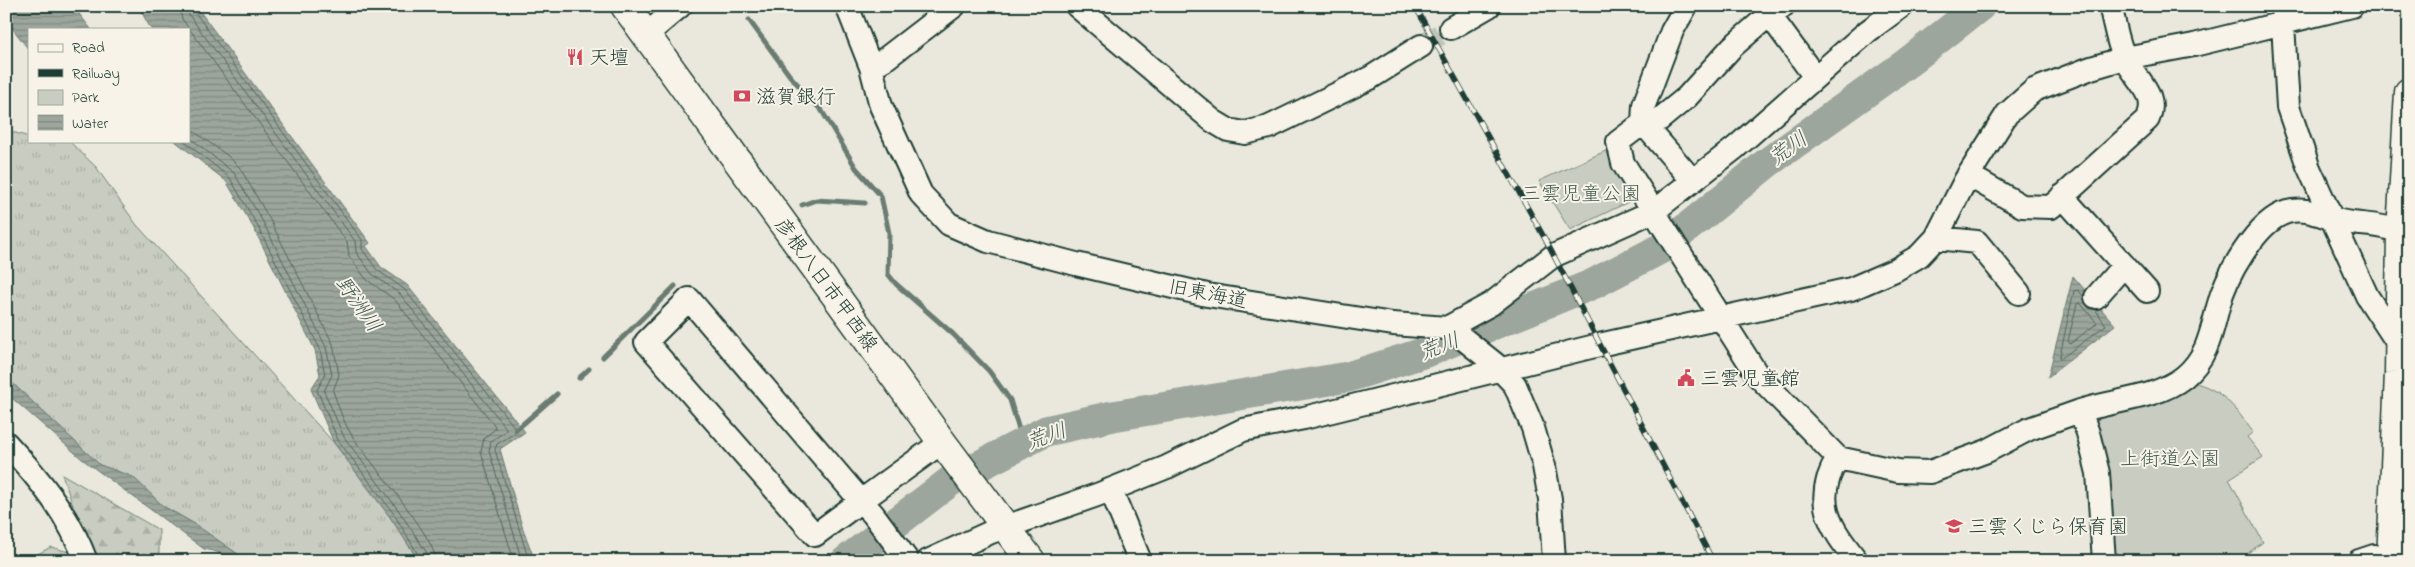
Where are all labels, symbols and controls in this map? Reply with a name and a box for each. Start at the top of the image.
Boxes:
legend [28,28,190,142]
text: Road [72,37,105,59]
place label: 天壇 [589,45,629,74]
restaurant icon: 天壇 [565,47,585,67]
text: Railway [72,63,120,86]
place label: 滋賀銀行 [756,84,836,113]
bank icon: 滋賀銀行 [732,86,752,106]
text: Park [72,87,100,109]
text: Water [72,113,108,135]
water label: 荒川 [1763,125,1815,174]
park label: 三雲児童公園 [1521,181,1641,210]
street label: 彦根八日市甲西線 [766,212,884,359]
water label: 野洲川 [327,271,388,340]
street label: 旧東海道 [1165,274,1250,317]
water label: 荒川 [1415,326,1465,369]
place label: 三雲児童館 [1700,366,1800,395]
public building icon: 三雲児童館 [1676,368,1696,388]
water label: 荒川 [1022,417,1072,459]
park label: 上街道公園 [2120,446,2220,475]
place label: 三雲くじら保育園 [1968,514,2128,543]
school or university icon: 三雲くじら保育園 [1944,516,1964,536]

